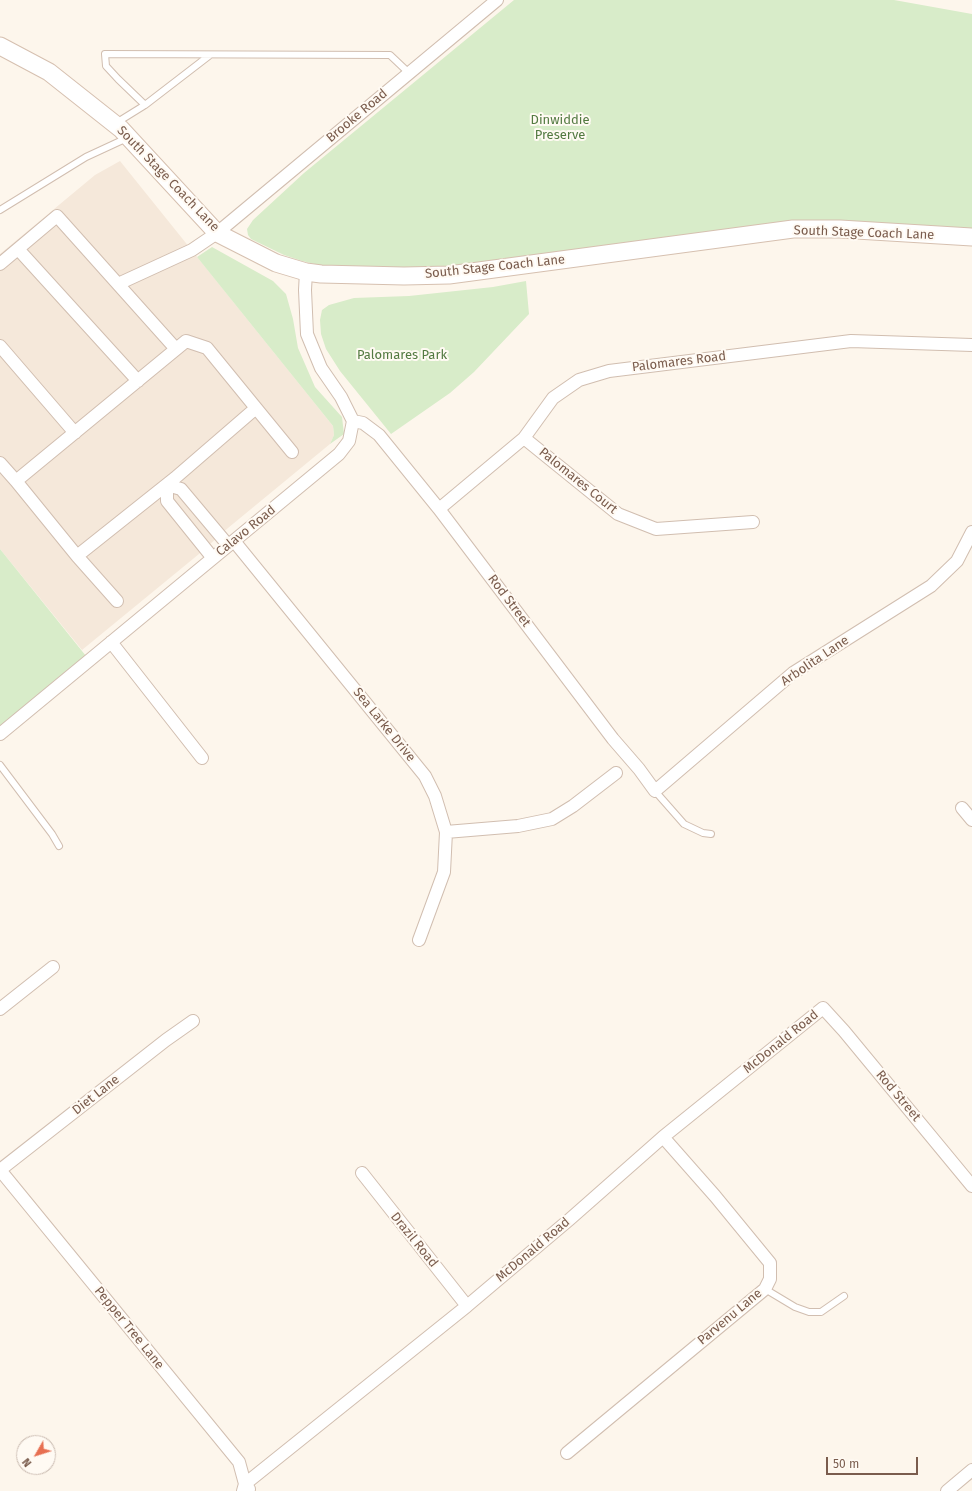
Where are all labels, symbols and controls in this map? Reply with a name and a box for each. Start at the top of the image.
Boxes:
street label: Brooke Road [323,86,391,146]
park label: Dinwiddie Preserve [531,112,589,143]
street label: South Stage Coach Lane [114,123,222,235]
street label: South Stage Coach Lane [793,223,935,243]
street label: South Stage Coach Lane [424,252,566,282]
park label: Palomares Park [357,347,447,363]
street label: Palomares Road [631,348,727,376]
street label: Palomares Court [536,445,620,517]
street label: Calavo Road [213,502,279,560]
street label: Rod Street [484,572,534,630]
street label: Arbolita Lane [778,633,852,689]
street label: Sea Larke Drive [349,685,419,765]
street label: McDonald Road [740,1007,822,1077]
street label: Rod Street [872,1067,924,1125]
street label: Diet Lane [69,1072,123,1118]
street label: Drazil Road [387,1209,441,1271]
street label: McDonald Road [493,1215,573,1285]
street label: Pepper Tree Lane [91,1283,167,1373]
street label: Parvenu Lane [695,1286,765,1348]
north arrow [16,1435,56,1475]
scale bar [828,1449,920,1475]
text: N [20,1455,34,1469]
text: 50 m [833,1457,859,1471]

